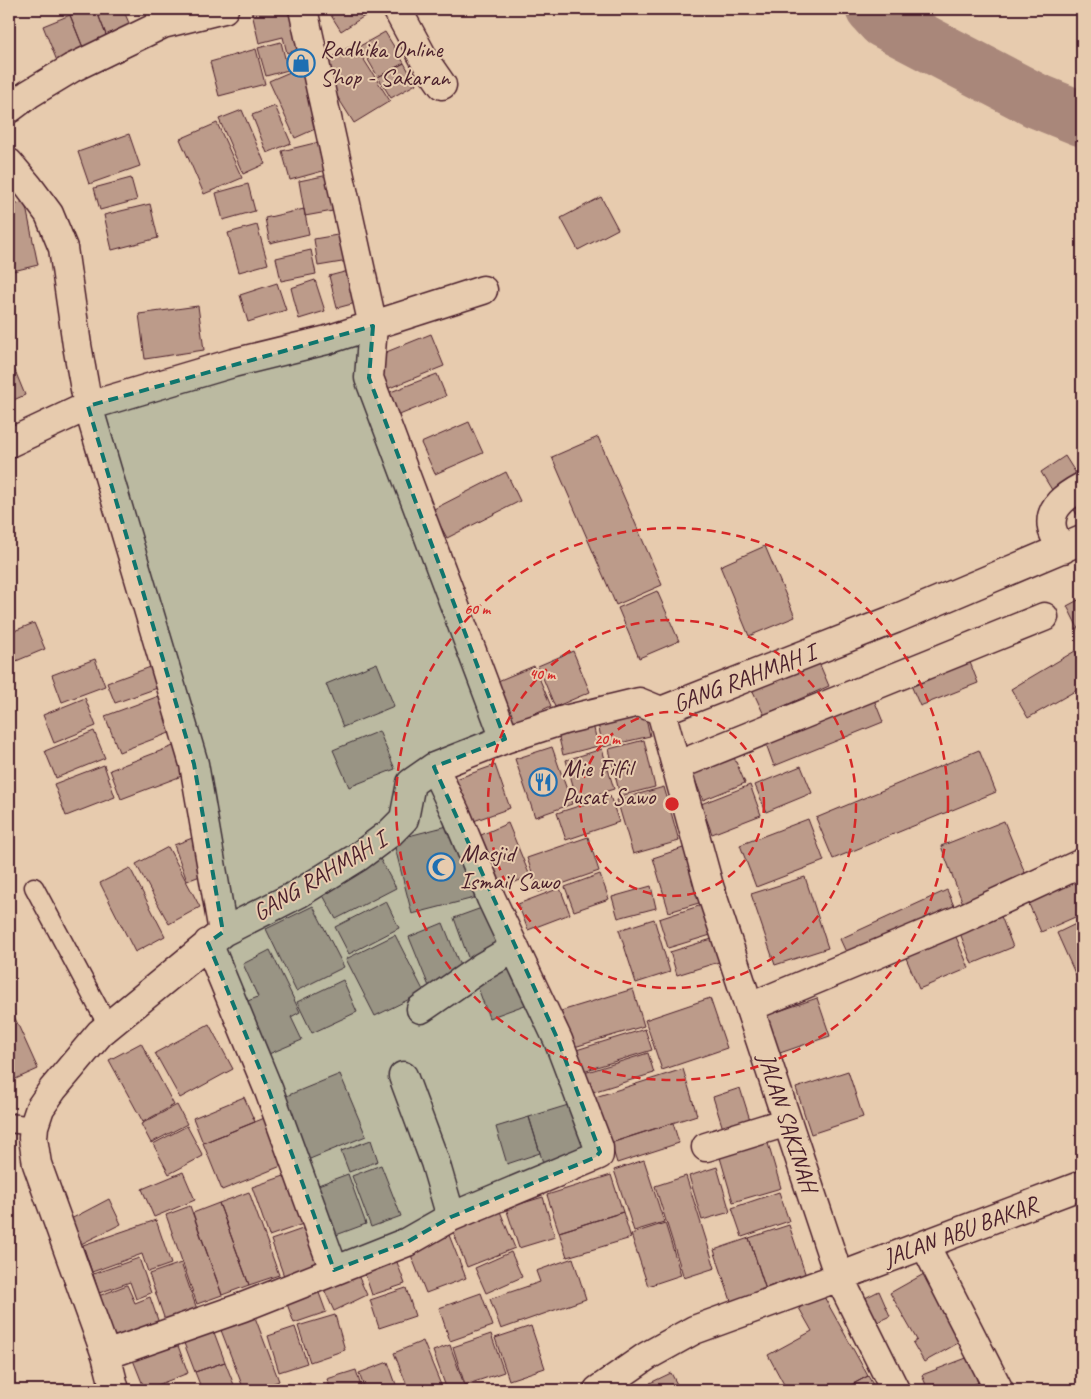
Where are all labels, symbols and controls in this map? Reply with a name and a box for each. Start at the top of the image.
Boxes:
place label: Radhika Online Shop - Sakaran [320,34,451,92]
shop icon: Radhika Online Shop - Sakaran [286,48,316,78]
text: 60 m [464,600,491,619]
street label: GANG RAHMAH I [669,635,824,719]
text: 40 m [529,665,556,684]
text: 20 m [594,730,621,749]
place label: Mie Filfil Pusat Sawo [562,753,657,811]
restaurant icon: Mie Filfil Pusat Sawo [528,767,558,797]
centre of rings [663,795,681,813]
street label: GANG RAHMAH I [247,822,396,927]
place label: Masjid Ismail Sawo [460,838,561,896]
mosque icon: Masjid Ismail Sawo [426,852,456,882]
street label: JALAN SAKINAH [751,1048,826,1199]
street label: JALAN ABU BAKAR [878,1188,1044,1273]

